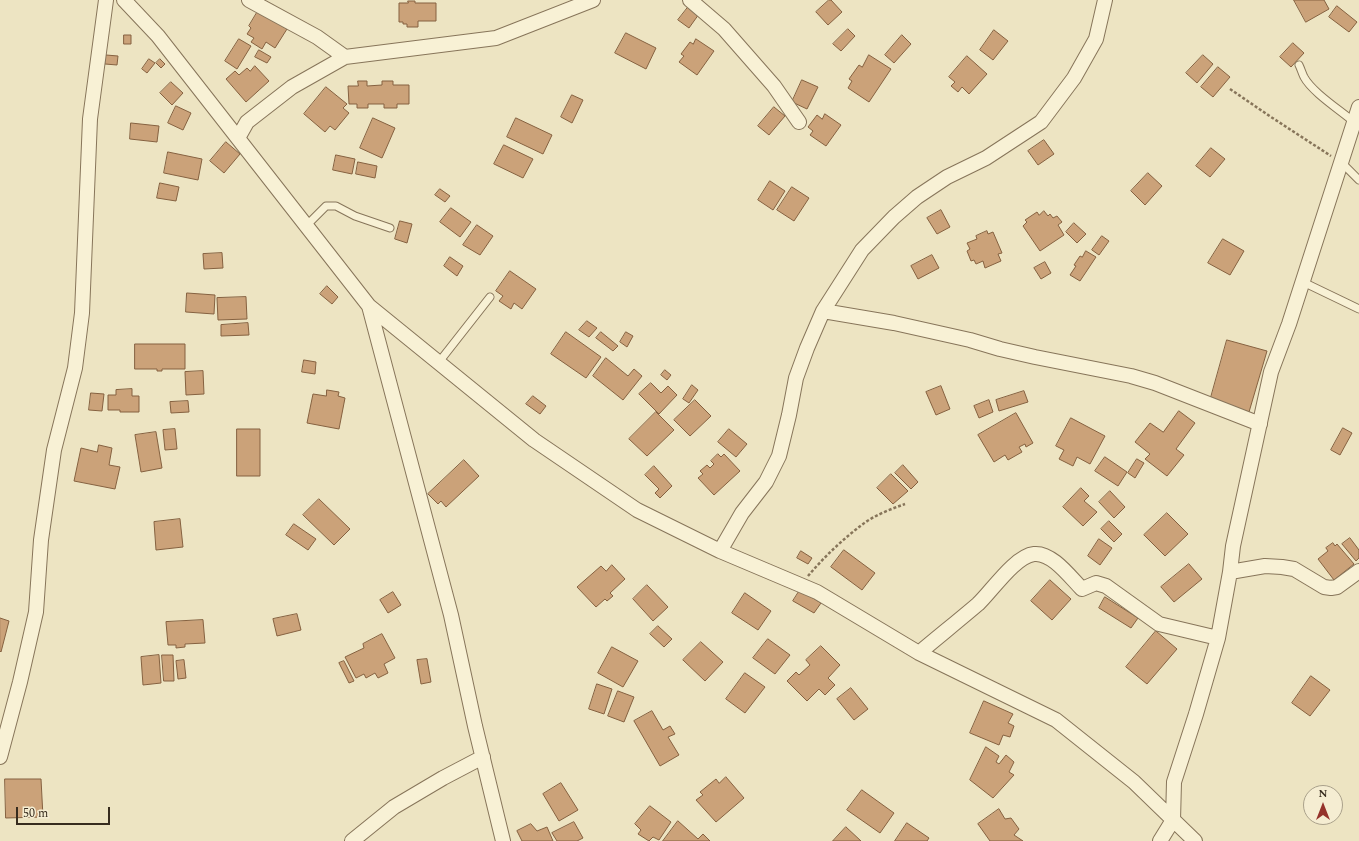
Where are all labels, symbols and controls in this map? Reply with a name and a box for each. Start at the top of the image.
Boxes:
north arrow [1303,785,1343,825]
text: N [1319,785,1327,802]
scale bar [18,799,112,825]
text: 50 m [23,804,48,823]

